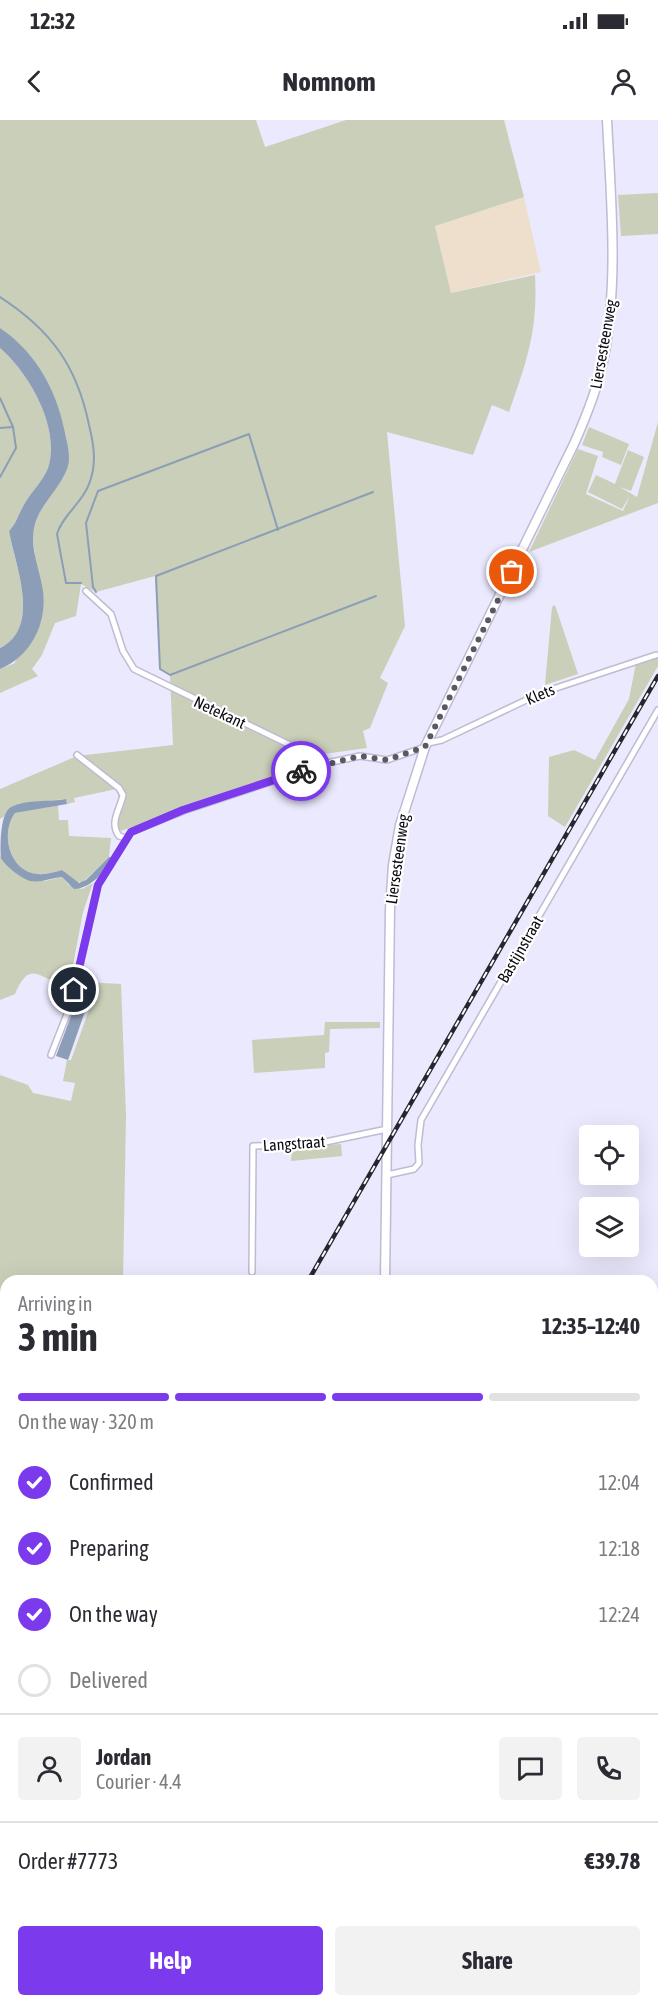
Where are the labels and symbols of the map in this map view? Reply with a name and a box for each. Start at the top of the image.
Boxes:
street label: Liersesteenweg [586,298,621,390]
pin [486,546,537,597]
street label: Klets [523,680,557,708]
street label: Netekant [191,692,249,732]
courier [271,741,331,801]
street label: Liersesteenweg [382,813,413,905]
street label: Bastijnstraat [494,912,547,986]
pin [48,964,99,1015]
street label: Langstraat [262,1132,326,1155]

